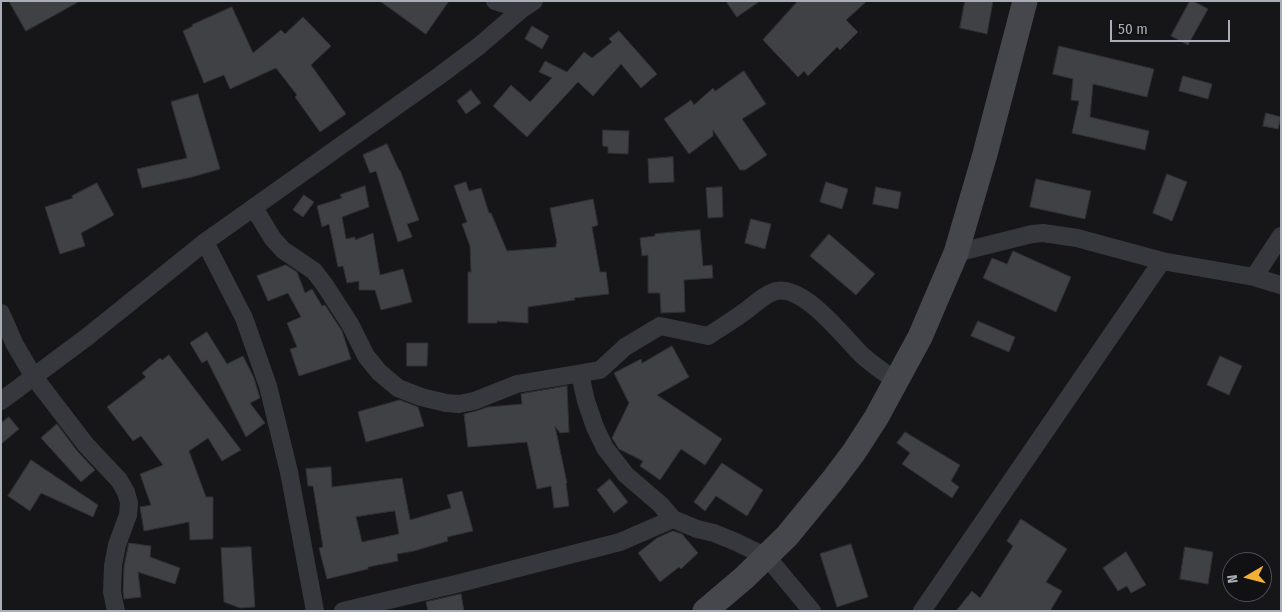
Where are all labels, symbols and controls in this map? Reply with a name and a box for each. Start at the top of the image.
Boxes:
scale bar [1112,10,1232,42]
text: 50 m [1118,20,1148,38]
north arrow [1222,552,1272,602]
text: N [1224,574,1242,584]

